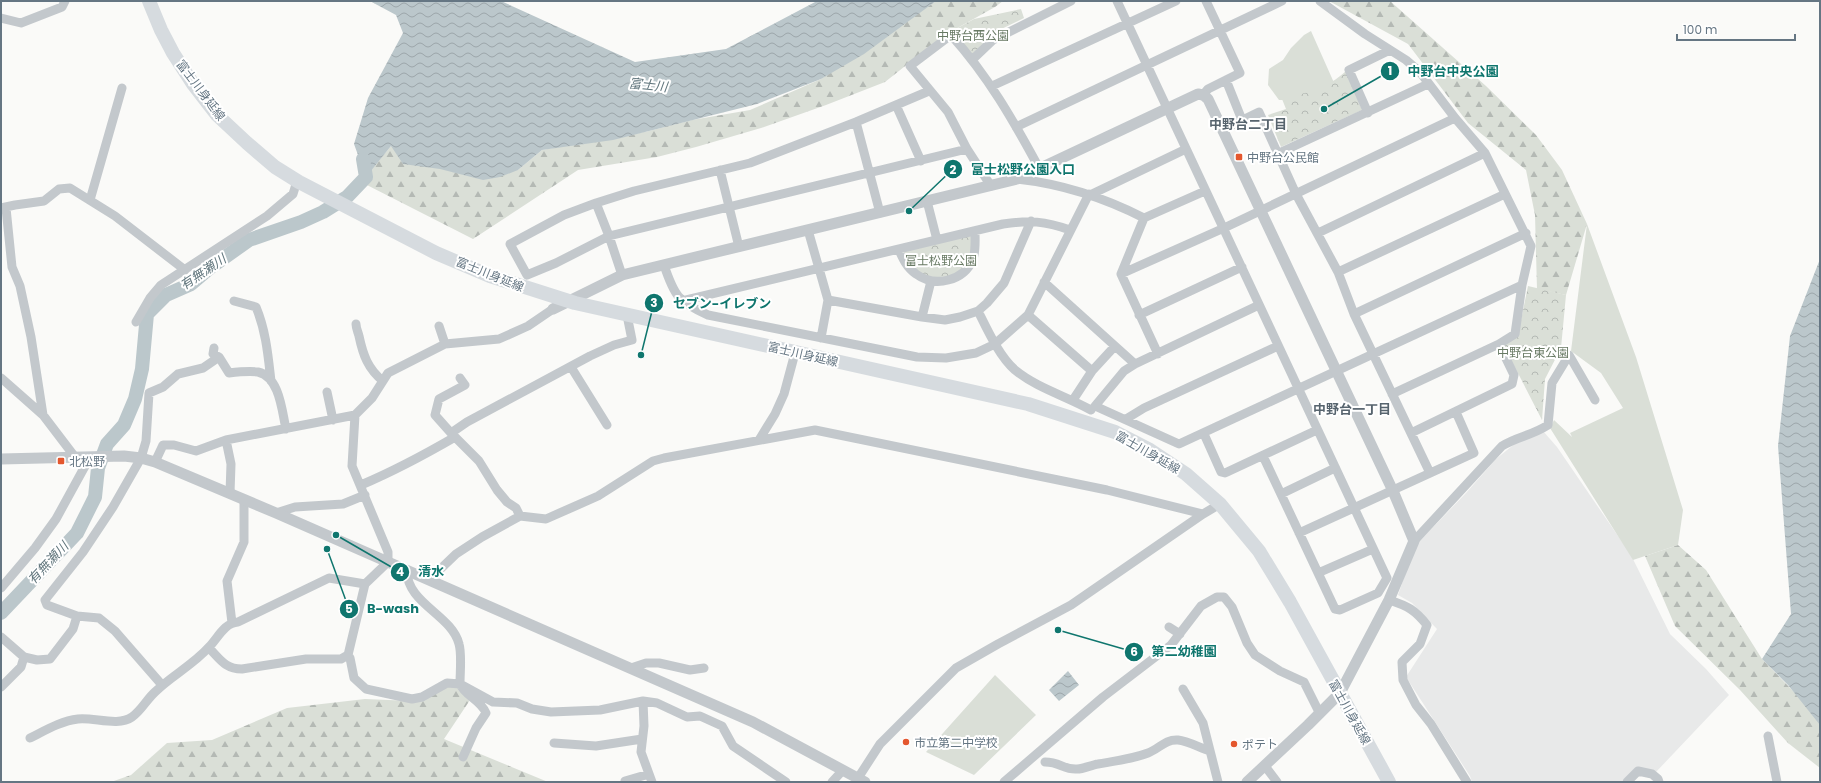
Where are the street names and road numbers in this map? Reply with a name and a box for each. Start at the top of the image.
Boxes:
street label: 富士川身延線 [173,56,229,124]
street label: 富士川身延線 [453,253,527,295]
street label: 富士川身延線 [766,338,840,370]
street label: 富士川身延線 [1113,427,1183,477]
street label: 富士川身延線 [1325,676,1375,748]

